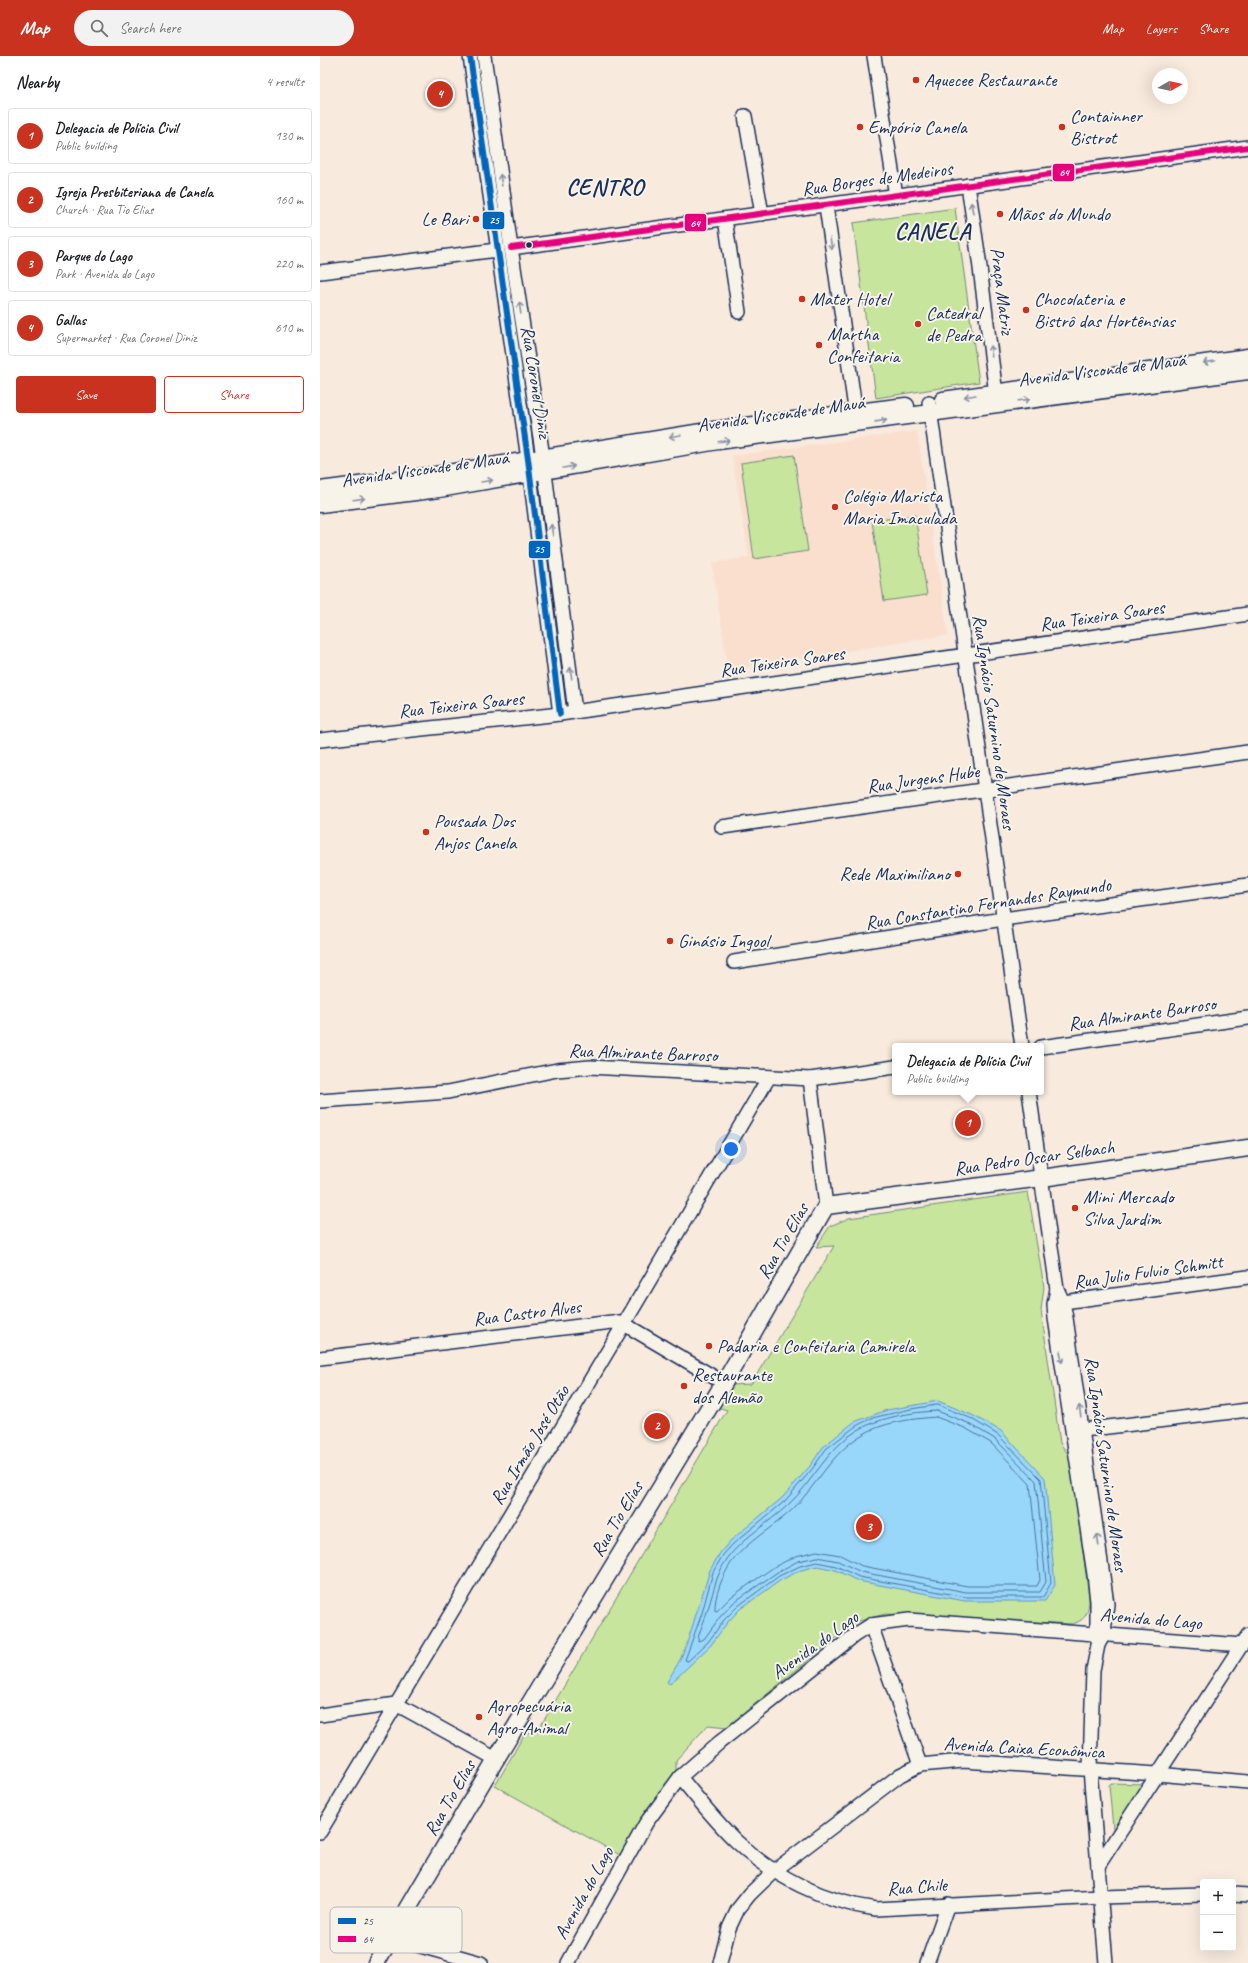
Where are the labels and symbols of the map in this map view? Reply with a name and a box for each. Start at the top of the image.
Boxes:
place label: Aquecee Restaurante [924,68,1058,92]
north arrow [1152,68,1188,104]
marker: Aquecee Restaurante [911,75,921,85]
pin: 4 [427,79,453,109]
place label: Containner Bistrot [1070,104,1143,150]
place label: Empório Canela [868,115,968,139]
marker: Empório Canela [855,122,865,132]
marker: Containner Bistrot [1057,122,1067,132]
street label: Rua Borges de Medeiros [800,156,956,201]
line badge: 64 [1052,163,1075,182]
text: 64 [1059,165,1071,179]
district label: CENTRO [566,173,646,202]
one-way arrow [497,174,505,187]
one-way arrow [968,202,976,215]
place label: Mãos do Mundo [1008,202,1111,226]
place label: Le Bari [421,207,470,231]
marker: Mãos do Mundo [995,209,1005,219]
line badge: 25 [482,211,505,230]
text: 25 [489,213,500,227]
line badge: 64 [684,213,707,232]
marker: Le Bari [471,214,481,224]
text: 64 [690,216,702,230]
district label: CANELA [895,217,972,246]
one-way arrow [827,237,835,250]
unlabelled marker [524,240,534,250]
street label: Praça Matriz [985,246,1019,337]
place label: Mater Hotel [810,287,893,311]
place label: Chocolateria e Bistrô das Hortênsias [1034,287,1176,333]
marker: Mater Hotel [797,294,807,304]
place label: Catedral de Pedra [926,301,985,347]
one-way arrow [515,302,523,315]
marker: Chocolateria e Bistrô das Hortênsias [1021,305,1031,315]
marker: Catedral de Pedra [913,319,923,329]
place label: Martha Confeitaria [827,322,901,368]
street label: Rua Coronel Diniz [515,324,557,442]
marker: Martha Confeitaria [814,340,824,350]
one-way arrow [987,345,995,358]
street label: Avenida Visconde de Mauá [1017,348,1189,392]
one-way arrow [1203,358,1216,366]
street label: Avenida Visconde de Mauá [696,390,868,438]
one-way arrow [964,392,977,400]
one-way arrow [1017,396,1030,404]
one-way arrow [874,417,887,425]
one-way arrow [668,432,681,440]
one-way arrow [717,437,730,445]
street label: Avenida Visconde de Mauá [340,445,512,493]
one-way arrow [562,463,575,471]
one-way arrow [480,477,493,485]
place label: Colégio Marista Maria Imaculada [843,484,958,530]
one-way arrow [352,495,365,503]
marker: Colégio Marista Maria Imaculada [830,502,840,512]
one-way arrow [548,524,556,537]
line badge: 25 [528,540,551,559]
text: 25 [534,542,545,556]
street label: Rua Teixeira Soares [1038,595,1168,637]
street label: Rua Ignácio Saturnino de Moraes [967,613,1021,832]
street label: Rua Teixeira Soares [718,641,848,683]
one-way arrow [567,667,574,680]
street label: Rua Teixeira Soares [397,686,527,723]
street label: Rua Jurgens Hube [865,759,983,799]
place label: Pousada Dos Anjos Canela [434,809,518,855]
marker: Pousada Dos Anjos Canela [421,827,431,837]
place label: Rede Maximiliano [840,862,952,886]
marker: Rede Maximiliano [953,869,963,879]
street label: Rua Constantino Fernandes Raymundo [863,873,1114,935]
place label: Ginásio Ingool [678,929,772,953]
marker: Ginásio Ingool [665,936,675,946]
street label: Rua Almirante Barroso [1067,991,1220,1036]
street label: Rua Almirante Barroso [568,1038,720,1068]
pin: 1 [955,1108,981,1138]
street label: Rua Pedro Oscar Selbach [952,1135,1116,1181]
your location [721,1139,741,1159]
place label: Mini Mercado Silva Jardim [1083,1185,1176,1231]
street label: Rua Tio Elias [752,1198,815,1283]
marker: Mini Mercado Silva Jardim [1070,1203,1080,1213]
street label: Rua Julio Fulvio Schmitt [1072,1249,1226,1294]
street label: Rua Castro Alves [472,1294,584,1332]
place label: Padaria e Confeitaria Camirela [717,1334,917,1358]
marker: Padaria e Confeitaria Camirela [704,1341,714,1351]
one-way arrow [1057,1350,1065,1363]
street label: Rua Ignácio Saturnino de Moraes [1079,1355,1133,1574]
place label: Restaurante dos Alemão [692,1363,774,1409]
street label: Rua Irmão José Otão [485,1380,576,1509]
marker: Restaurante dos Alemão [679,1381,689,1391]
one-way arrow [1076,1405,1084,1418]
pin: 2 [644,1411,670,1441]
street label: Rua Tio Elias [585,1476,650,1561]
pin: 3 [856,1512,882,1542]
one-way arrow [1095,1534,1102,1547]
street label: Avenida do Lago [1099,1603,1204,1636]
street label: Avenida do Lago [767,1605,864,1685]
place label: Agropecuária Agro-Animal [487,1694,572,1740]
marker: Agropecuária Agro-Animal [474,1712,484,1722]
street label: Avenida Caixa Econômica [943,1732,1106,1764]
street label: Rua Tio Elias [419,1755,482,1840]
street label: Avenida do Lago [549,1842,620,1943]
street label: Rua Chile [886,1873,949,1901]
legend [330,1907,462,1953]
text: 25 [363,1914,374,1928]
text: 64 [363,1932,374,1946]

